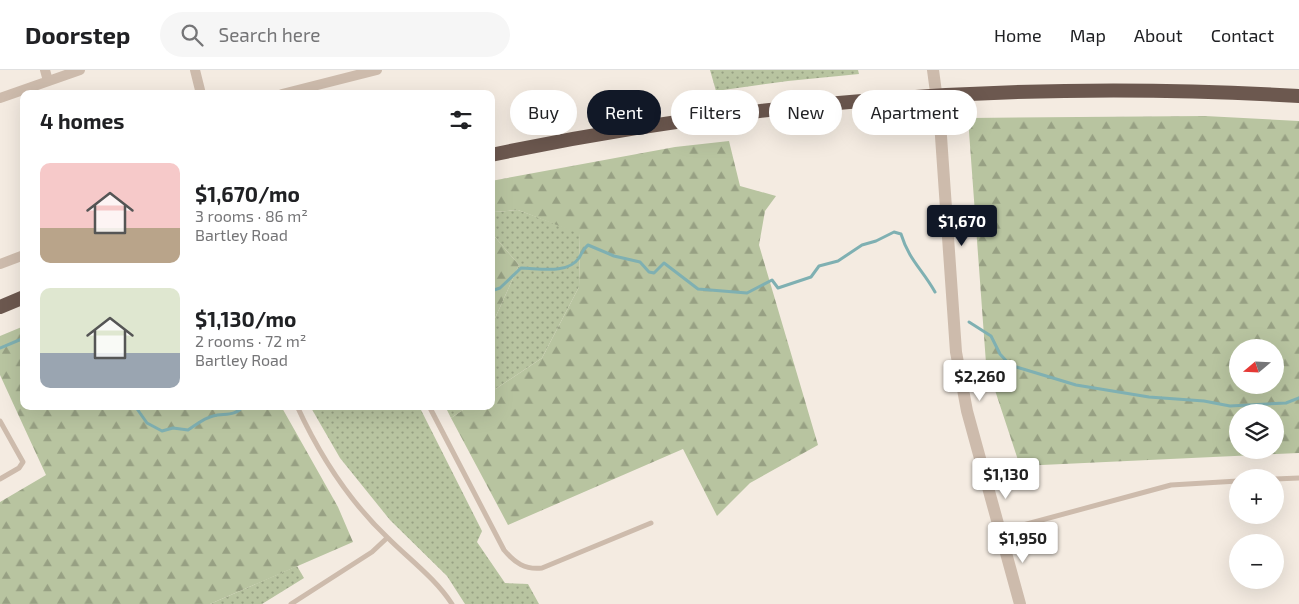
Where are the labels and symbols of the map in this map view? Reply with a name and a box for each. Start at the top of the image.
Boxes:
pin: $1,670 [921,204,1003,247]
north arrow [1229,339,1284,394]
pin: $2,260 [939,360,1021,402]
pin: $1,130 [965,458,1047,500]
pin: $1,950 [982,522,1064,564]

